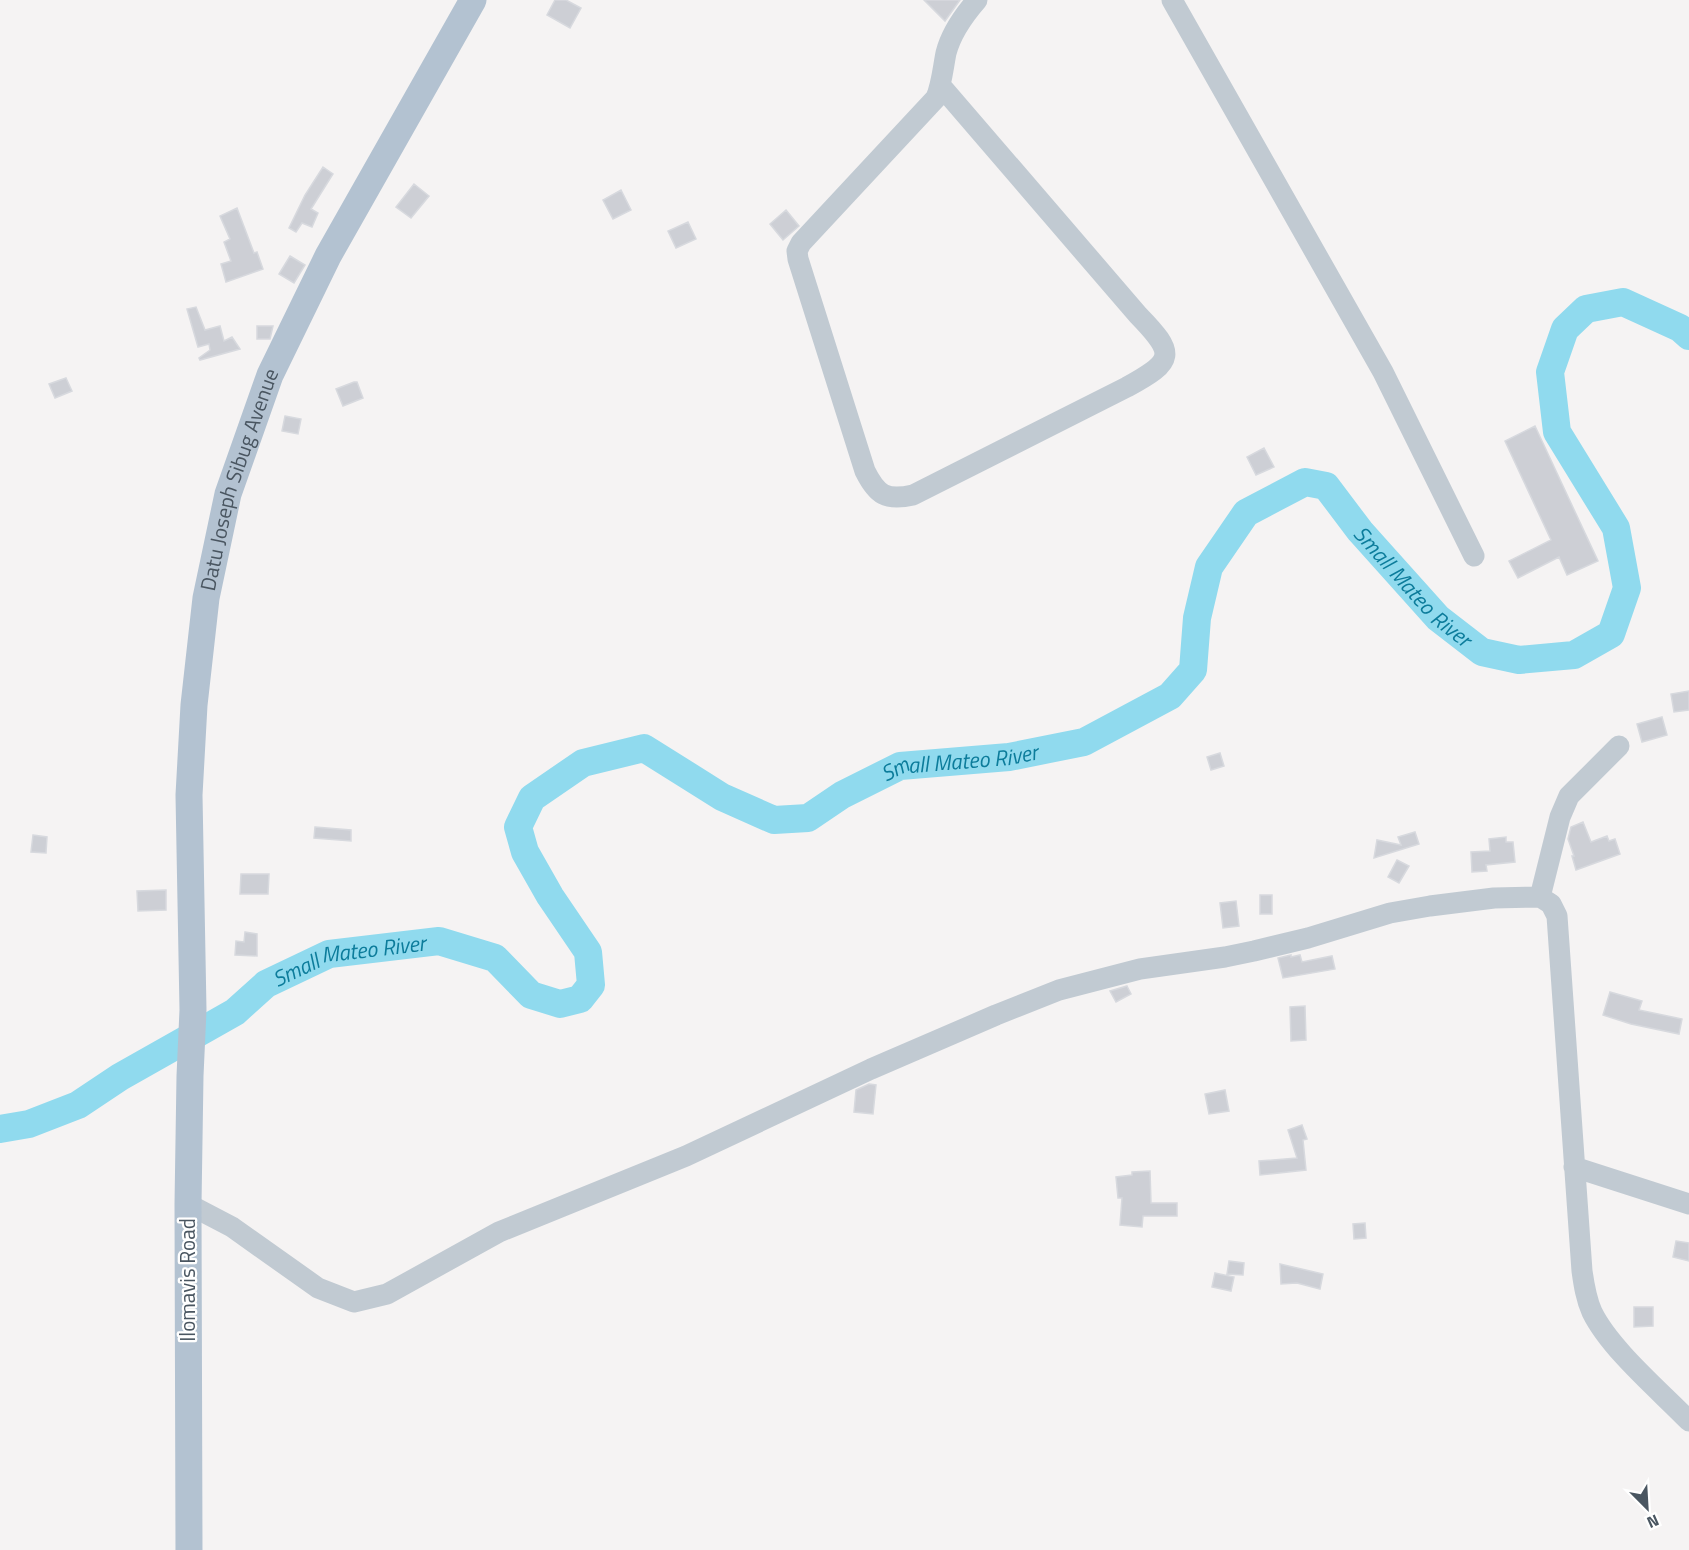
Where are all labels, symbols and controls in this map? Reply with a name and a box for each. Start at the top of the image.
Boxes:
street label: Datu Joseph Sibug Avenue [191,362,286,594]
water label: Small Mateo River [1346,518,1481,657]
water label: Small Mateo River [874,734,1043,790]
water label: Small Mateo River [266,925,430,996]
street label: Ilomavis Road [171,1218,203,1342]
north arrow [1617,1478,1677,1538]
text: N [1643,1508,1663,1535]

